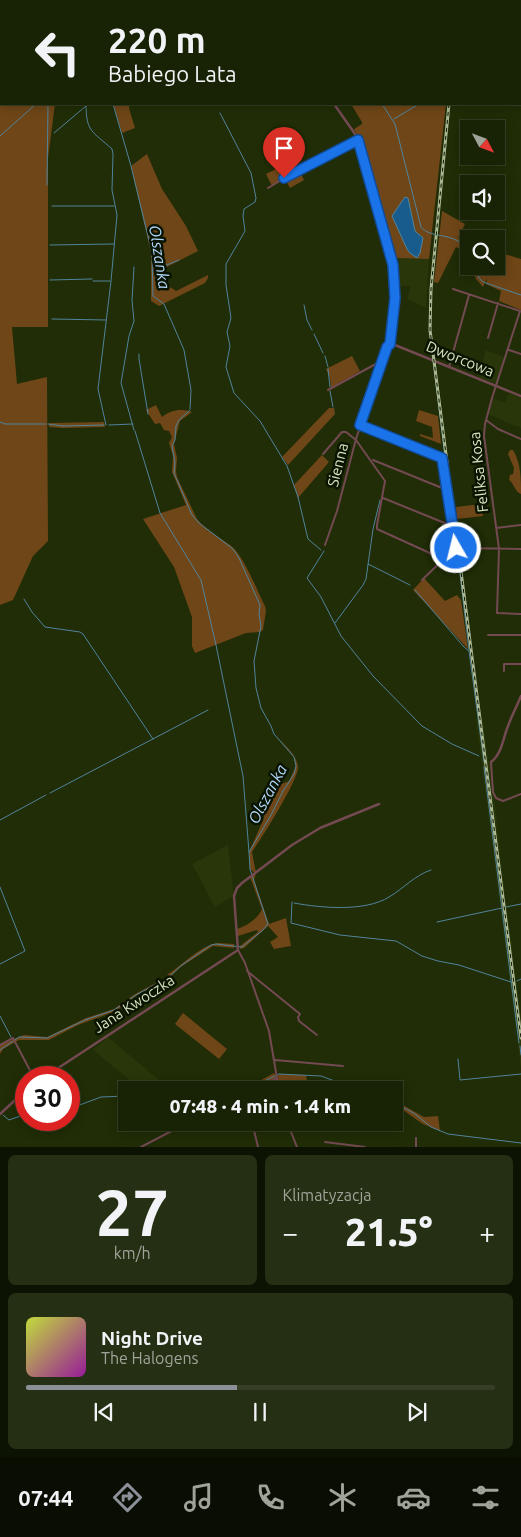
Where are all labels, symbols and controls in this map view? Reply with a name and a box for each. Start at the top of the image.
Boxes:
icon: left [25,20,90,85]
text: 220 m [108,20,206,60]
text: Babiego Lata [108,61,237,86]
north arrow [460,120,505,165]
map controls [460,120,505,275]
pin [263,127,305,178]
icon: arrive [270,134,298,162]
button: sound [460,175,505,220]
water label: Olszanka [146,224,174,291]
button: search [460,230,505,275]
street label: Dworcowa [424,337,497,380]
street label: Feliksa Kosa [466,431,491,513]
street label: Sienna [324,441,351,489]
position arrow [429,521,481,573]
water label: Olszanka [244,761,290,827]
street label: Jana Kwoczka [90,971,177,1036]
speed limit sign: 30 [15,1066,80,1131]
text: 07:48 · 4 min · 1.4 km [170,1095,351,1117]
text: 27 [96,1175,169,1248]
text: Klimatyzacja [283,1186,372,1204]
text: 21.5° [345,1211,432,1253]
text: − [283,1217,298,1248]
text: + [479,1217,495,1248]
text: km/h [114,1244,151,1262]
text: Night Drive [101,1327,203,1349]
text: The Halogens [101,1349,199,1367]
icon: previous [90,1398,118,1426]
icon: pause [246,1398,274,1426]
icon: next [403,1398,431,1426]
icon: directions [110,1480,145,1515]
icon: music [181,1480,216,1515]
icon: phone [253,1480,288,1515]
icon: climate [325,1480,360,1515]
icon: car [396,1480,431,1515]
icon: filters [468,1480,503,1515]
text: 07:44 [18,1485,73,1510]

